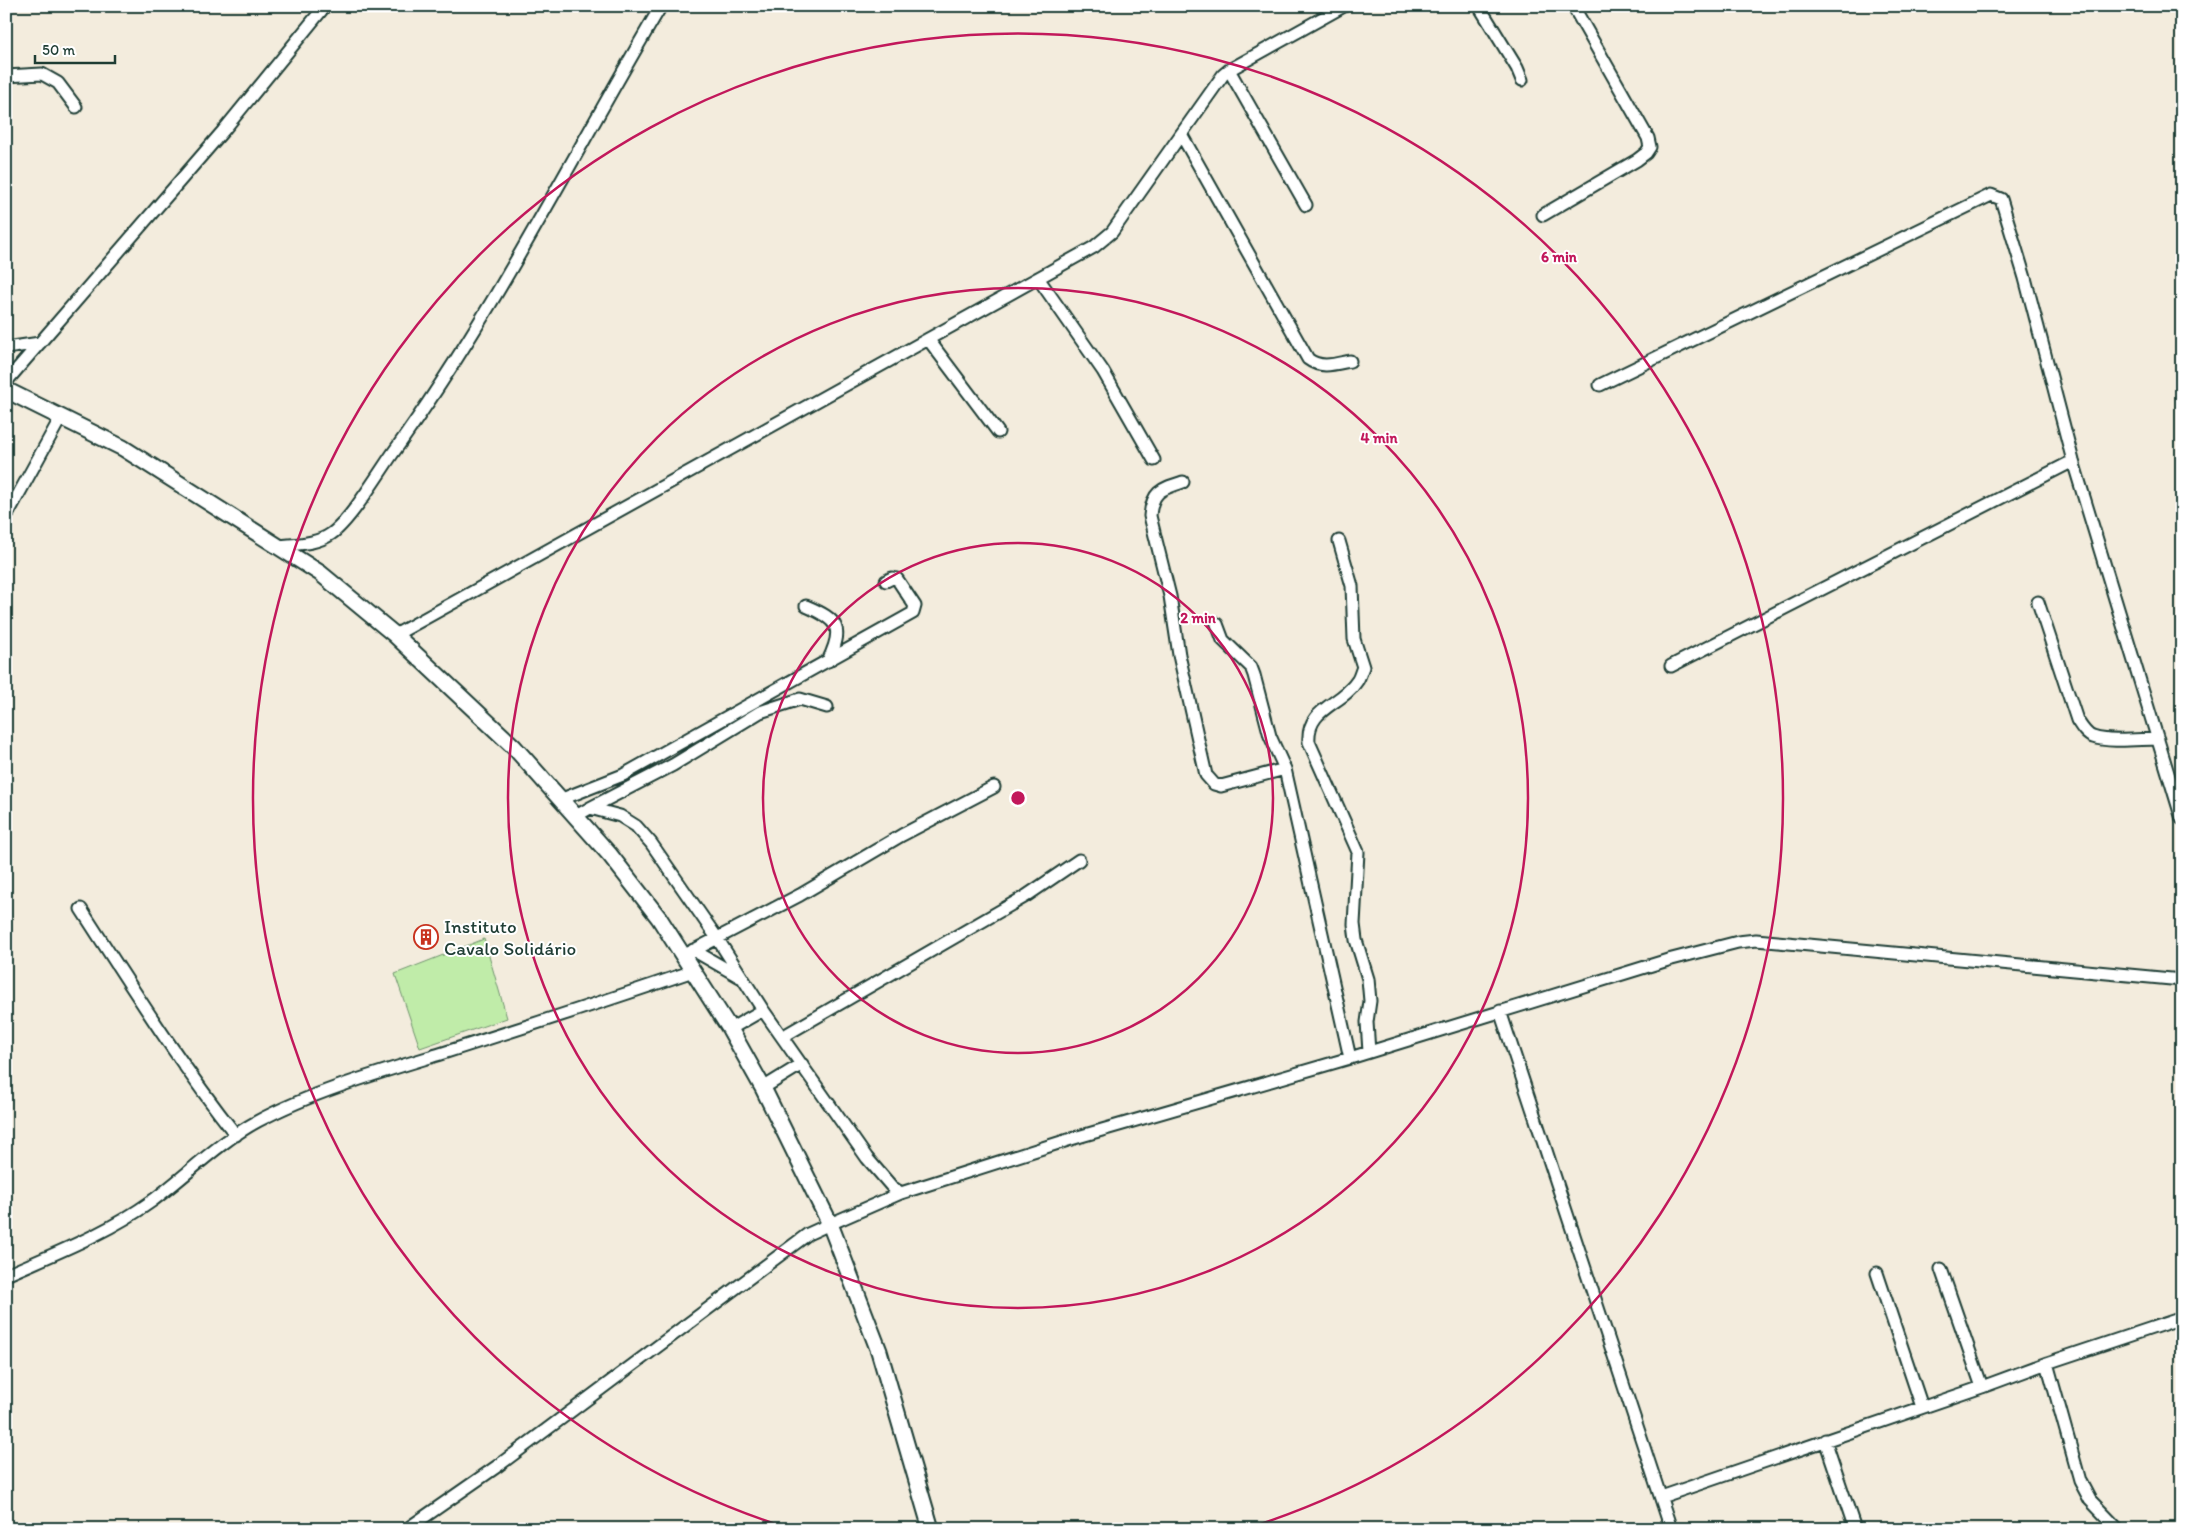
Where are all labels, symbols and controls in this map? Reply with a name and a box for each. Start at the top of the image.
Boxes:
scale bar [35,32,115,64]
text: 50 m [42,41,75,59]
text: 6 min [1541,248,1578,266]
text: 4 min [1361,429,1398,447]
text: 2 min [1180,609,1217,627]
centre of rings [1009,789,1027,807]
place label: Instituto Cavalo Solidário [444,915,576,960]
building icon: Instituto Cavalo Solidário [413,924,439,950]

